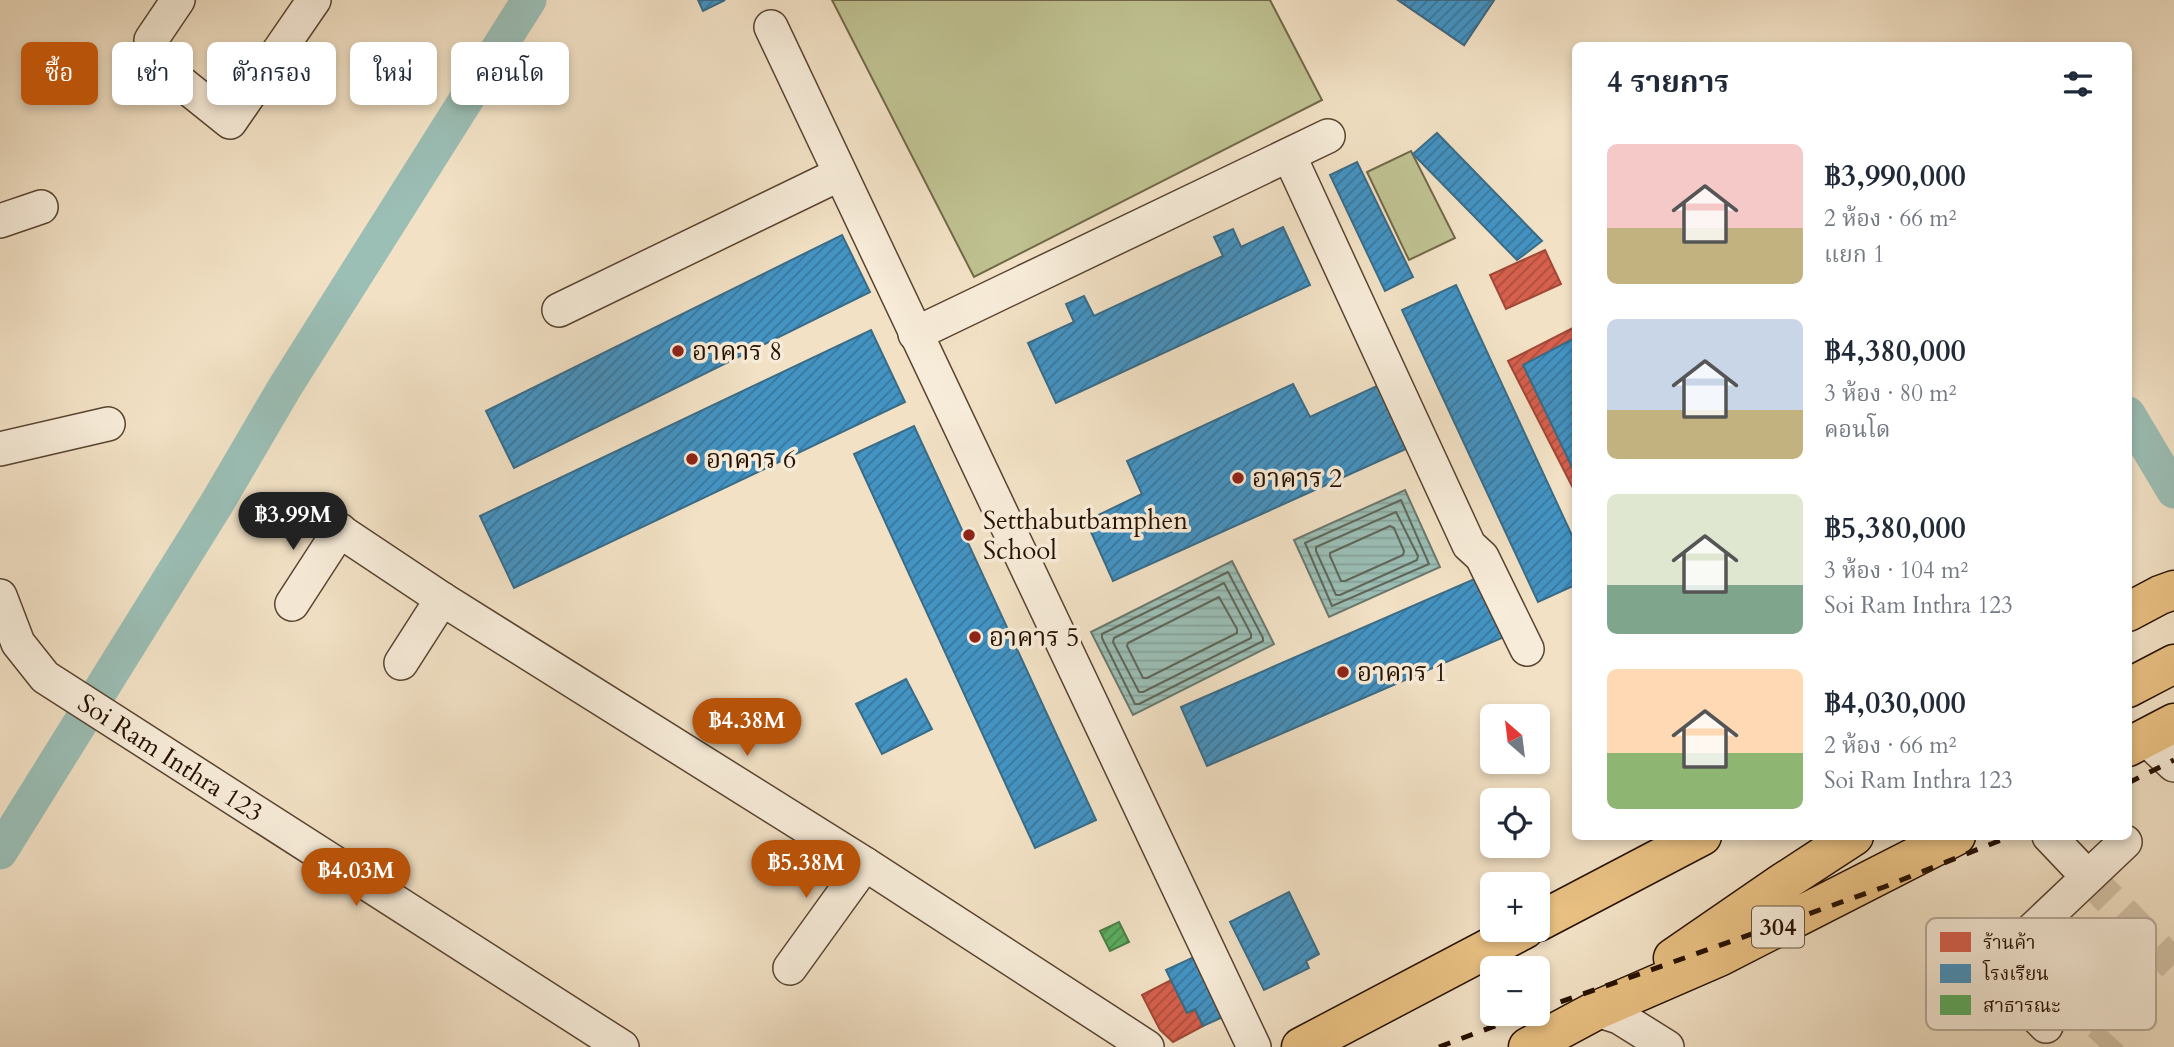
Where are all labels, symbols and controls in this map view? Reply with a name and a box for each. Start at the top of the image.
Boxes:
chip: ซื้อ [21,42,98,105]
chip: เช่า [112,42,193,105]
chip: ตัวกรอง [207,42,336,105]
chip: ใหม่ [350,42,437,105]
chip: คอนโด [451,42,569,105]
text: 4 รายการ [1607,62,1729,103]
icon: filters [2059,65,2097,103]
text: ฿3,990,000 [1824,156,1966,197]
icon: home [1663,172,1747,256]
text: 2 ห้อง · 66 m² [1824,203,1956,234]
text: แยก 1 [1824,239,1885,270]
text: ฿4,380,000 [1824,331,1966,372]
place label: อาคาร 8 [692,334,782,369]
marker: อาคาร 8 [670,343,686,359]
icon: home [1663,347,1747,431]
text: 3 ห้อง · 80 m² [1824,378,1956,409]
text: คอนโด [1824,414,1891,445]
place label: อาคาร 6 [706,442,796,477]
marker: อาคาร 6 [684,451,700,467]
place label: อาคาร 2 [1252,461,1342,496]
marker: อาคาร 2 [1230,470,1246,486]
pin: ฿3.99M [236,492,350,552]
text: ฿3.99M [254,499,332,530]
place label: Setthabutbamphen School [983,503,1188,568]
text: ฿5,380,000 [1824,508,1966,549]
icon: home [1663,522,1747,606]
marker: Setthabutbamphen School [961,527,977,543]
text: 3 ห้อง · 104 m² [1824,555,1968,586]
text: Soi Ram Inthra 123 [1824,590,2013,621]
place label: อาคาร 5 [989,620,1079,655]
marker: อาคาร 5 [967,629,983,645]
place label: อาคาร 1 [1357,655,1447,690]
marker: อาคาร 1 [1335,664,1351,680]
text: ฿4,030,000 [1824,683,1966,724]
street label: Soi Ram Inthra 123 [71,685,270,830]
icon: home [1663,697,1747,781]
pin: ฿4.38M [690,698,804,758]
north arrow [1480,704,1550,774]
map controls [1480,704,1550,1026]
text: ฿4.38M [708,705,786,736]
text: 2 ห้อง · 66 m² [1824,730,1956,761]
text: Soi Ram Inthra 123 [1824,765,2013,796]
button: locate [1480,788,1550,858]
pin: ฿5.38M [749,841,863,900]
text: ฿5.38M [767,847,845,878]
pin: ฿4.03M [299,848,413,908]
text: ฿4.03M [317,855,395,886]
button: + [1480,872,1550,942]
road number: 304 [1752,906,1804,947]
legend [1926,918,2156,1030]
text: ร้านค้า [1983,930,2036,956]
button: − [1480,956,1550,1026]
text: โรงเรียน [1982,959,2049,987]
text: สาธารณะ [1983,993,2060,1019]

